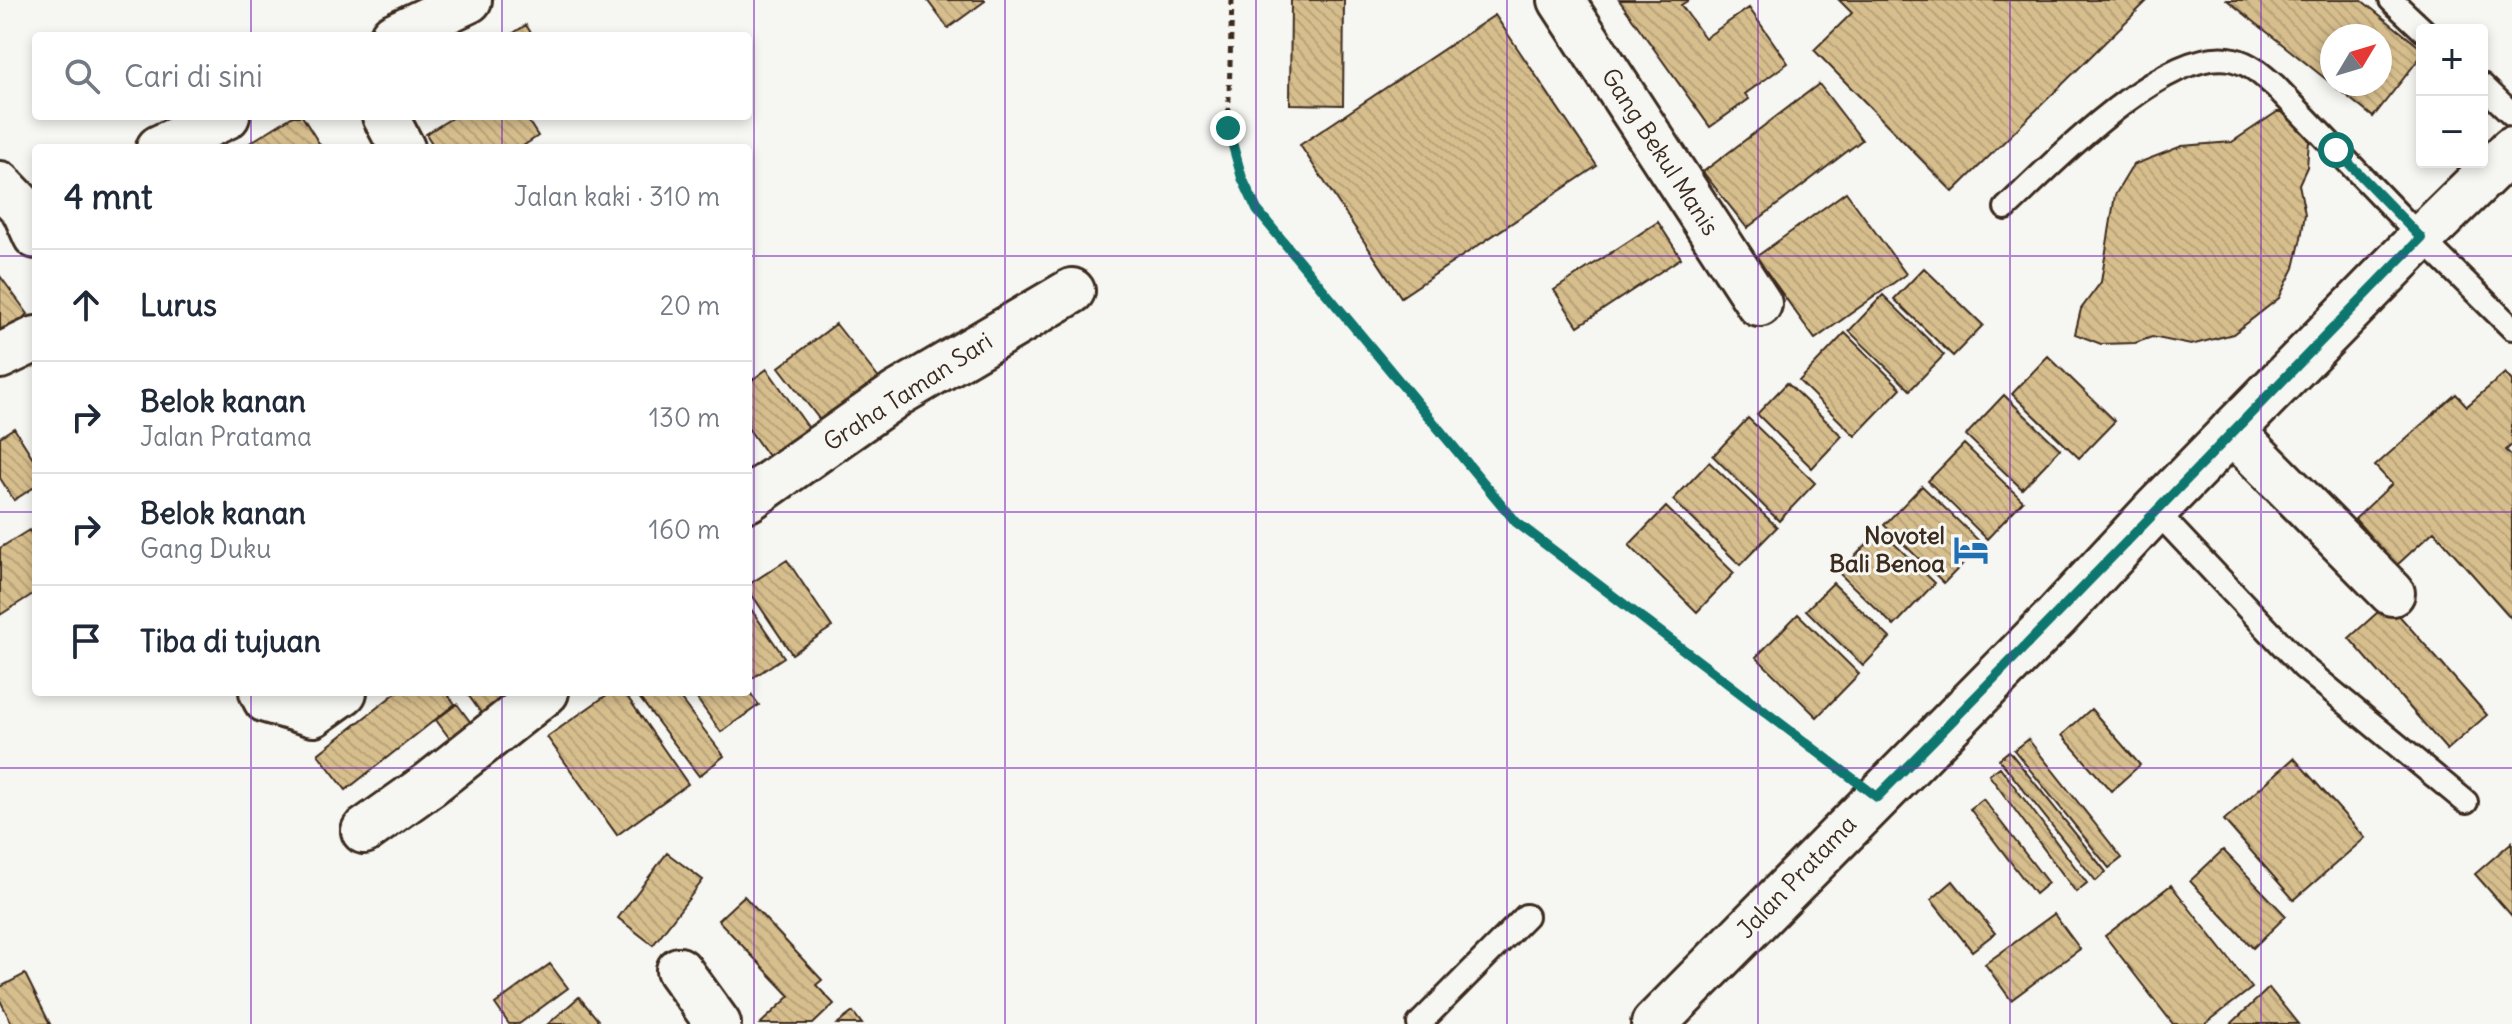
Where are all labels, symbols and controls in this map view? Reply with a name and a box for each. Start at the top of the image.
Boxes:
north arrow [2320,24,2392,96]
map controls [2416,24,2488,168]
button: + [2416,24,2488,96]
search box [32,32,752,120]
icon: search [60,54,104,98]
text: Cari di sini [124,57,263,95]
street label: Gang Bekul Manis [1596,62,1726,241]
button: − [2416,96,2488,168]
route end [1210,110,1246,146]
route start [2318,132,2354,168]
text: 4 mnt [64,175,152,218]
text: Jalan kaki · 310 m [514,180,720,213]
icon: ahead [64,283,108,327]
text: Lurus [140,286,217,324]
text: 20 m [660,289,720,322]
street label: Graha Taman Sari [817,325,997,457]
text: Belok kanan [140,382,306,420]
icon: right [64,395,108,439]
text: 130 m [649,401,720,434]
text: Jalan Pratama [140,420,312,453]
text: Belok kanan [140,494,306,532]
icon: right [64,507,108,551]
text: 160 m [649,513,720,546]
place label: Novotel Bali Benoa [1829,520,1945,578]
hotel icon: Novotel Bali Benoa [1952,531,1990,569]
text: Gang Duku [140,532,271,565]
icon: arrive [64,619,108,663]
text: Tiba di tujuan [140,622,321,660]
street label: Jalan Pratama [1730,809,1862,944]

